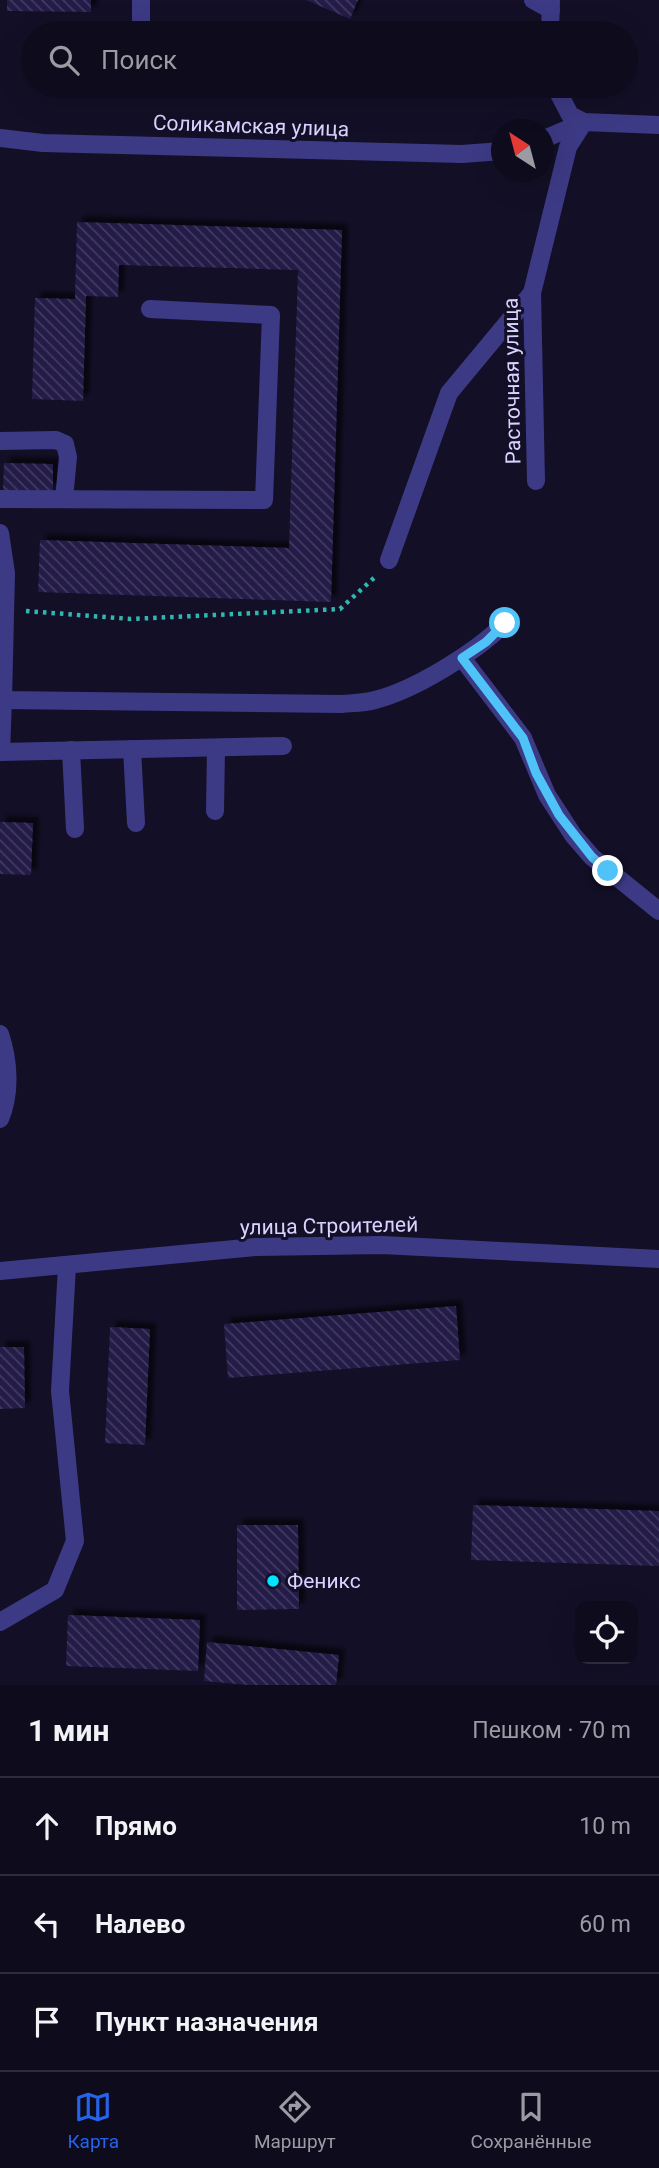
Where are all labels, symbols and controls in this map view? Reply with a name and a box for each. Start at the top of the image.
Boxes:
search box [21,21,638,98]
icon: search [45,41,83,79]
text: Поиск [101,45,177,75]
street label: Соликамская улица [153,111,349,141]
north arrow [491,119,554,182]
street label: Расточная улица [499,298,525,464]
route start [489,607,520,638]
route end [592,855,623,886]
street label: улица Строителей [240,1212,418,1240]
place label: Феникс [287,1569,361,1593]
marker: Феникс [265,1573,281,1589]
map controls [575,1601,638,1664]
button: locate [575,1601,638,1664]
text: 1 мин [28,1713,109,1748]
text: Пешком · 70 m [472,1717,631,1744]
icon: ahead [28,1807,66,1845]
text: Прямо [95,1811,177,1841]
text: 10 m [579,1813,631,1840]
icon: left [28,1905,66,1943]
text: Налево [95,1909,185,1939]
text: 60 m [579,1911,631,1938]
icon: arrive [28,2003,66,2041]
text: Пункт назначения [95,2007,319,2037]
tab: Карта [67,2088,119,2153]
tab: Маршрут [254,2088,336,2153]
tab: Сохранённые [470,2088,592,2153]

